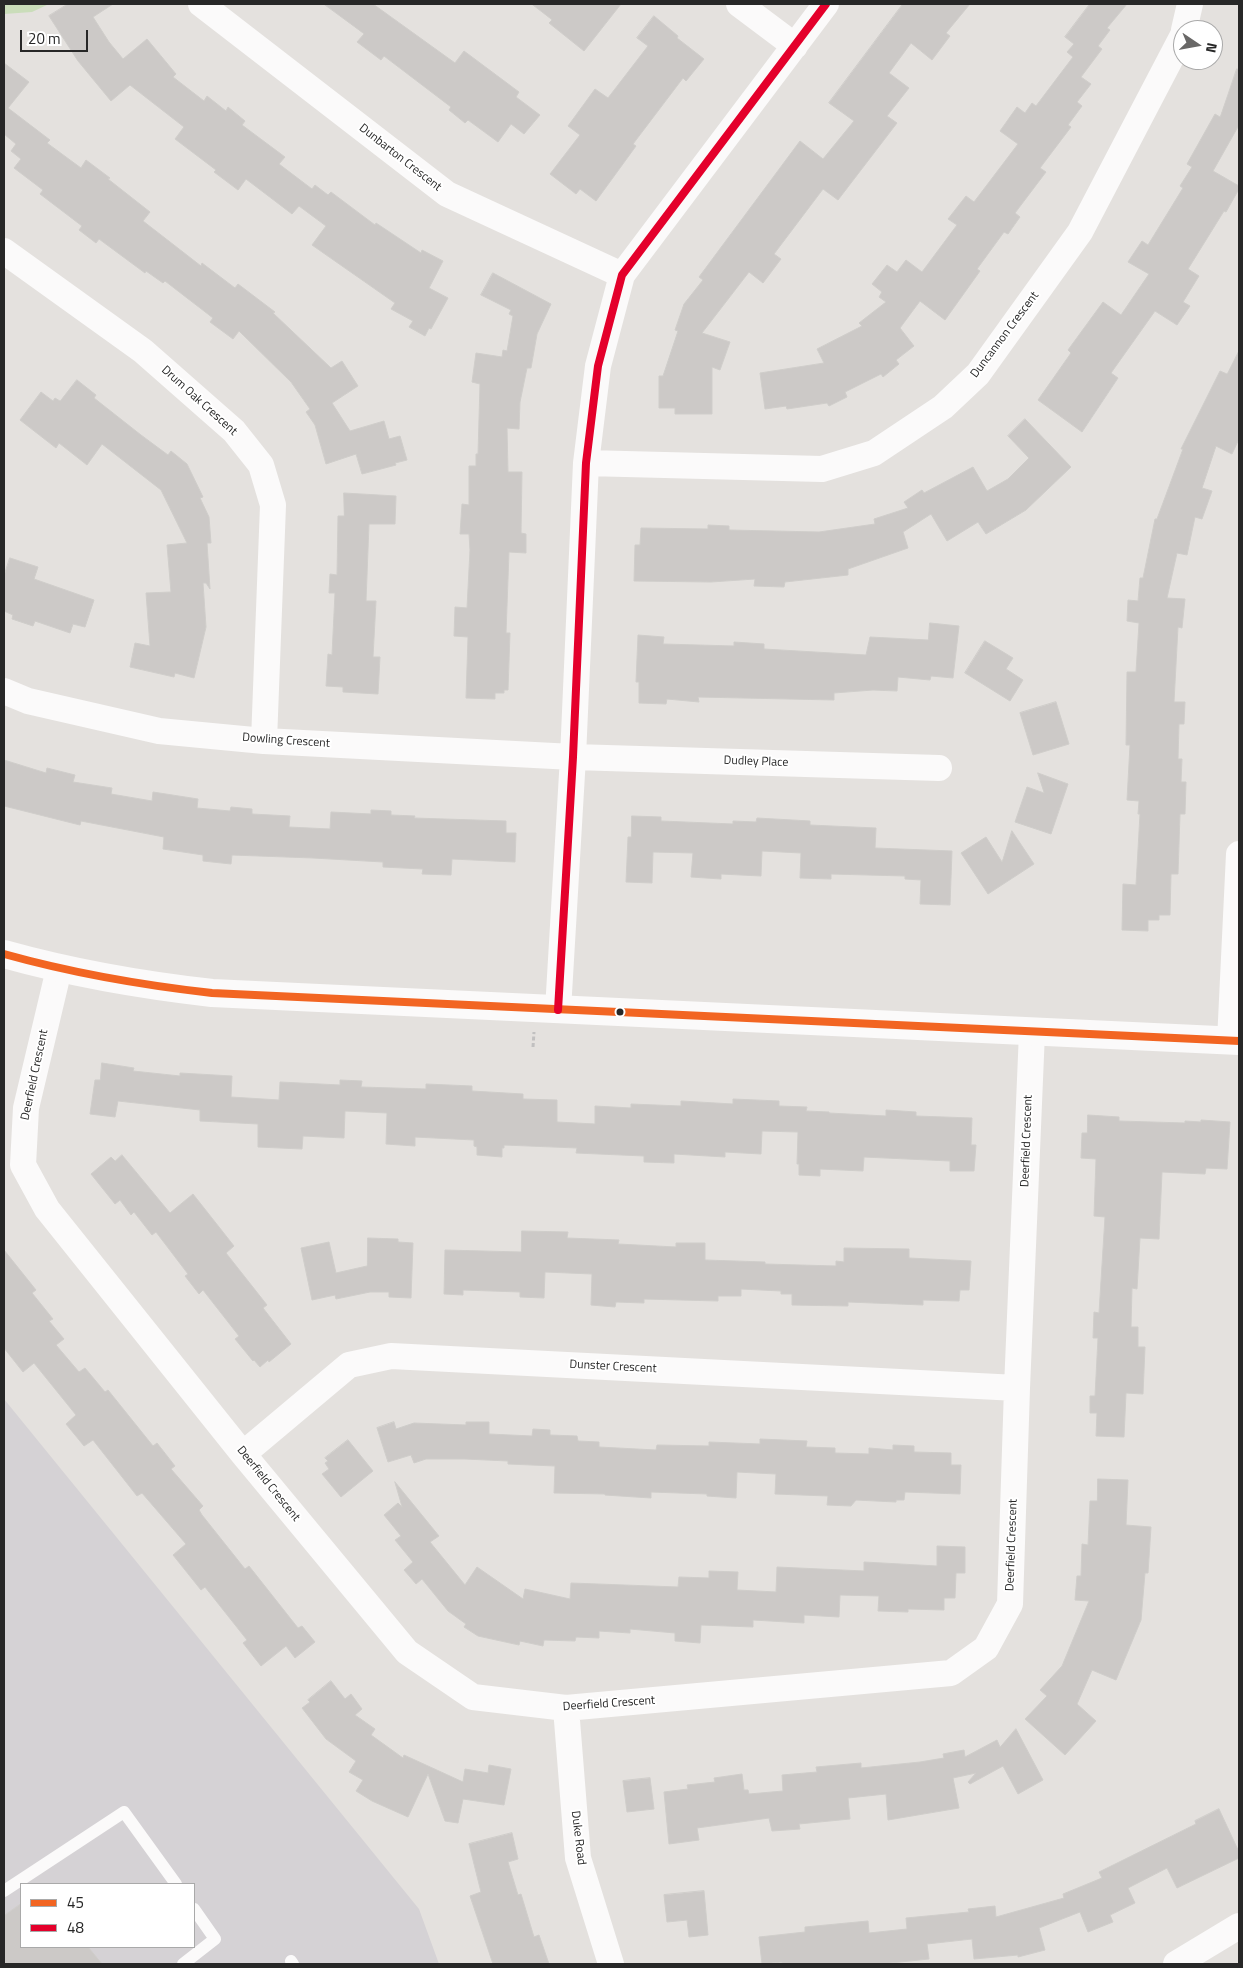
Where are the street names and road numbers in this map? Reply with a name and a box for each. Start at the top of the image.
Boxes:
street label: Dunbarton Crescent [356,121,444,195]
street label: Duncannon Crescent [968,289,1042,381]
street label: Drum Oak Crescent [158,363,240,439]
street label: Dowling Crescent [242,731,330,751]
street label: Dudley Place [723,754,789,770]
street label: Deerfield Crescent [18,1028,52,1122]
street label: Deerfield Crescent [1018,1095,1036,1187]
street label: Dunster Crescent [569,1358,657,1376]
street label: Deerfield Crescent [233,1444,303,1524]
street label: Deerfield Crescent [1003,1499,1021,1591]
street label: Deerfield Crescent [562,1694,656,1714]
street label: Duke Road [568,1810,588,1866]

